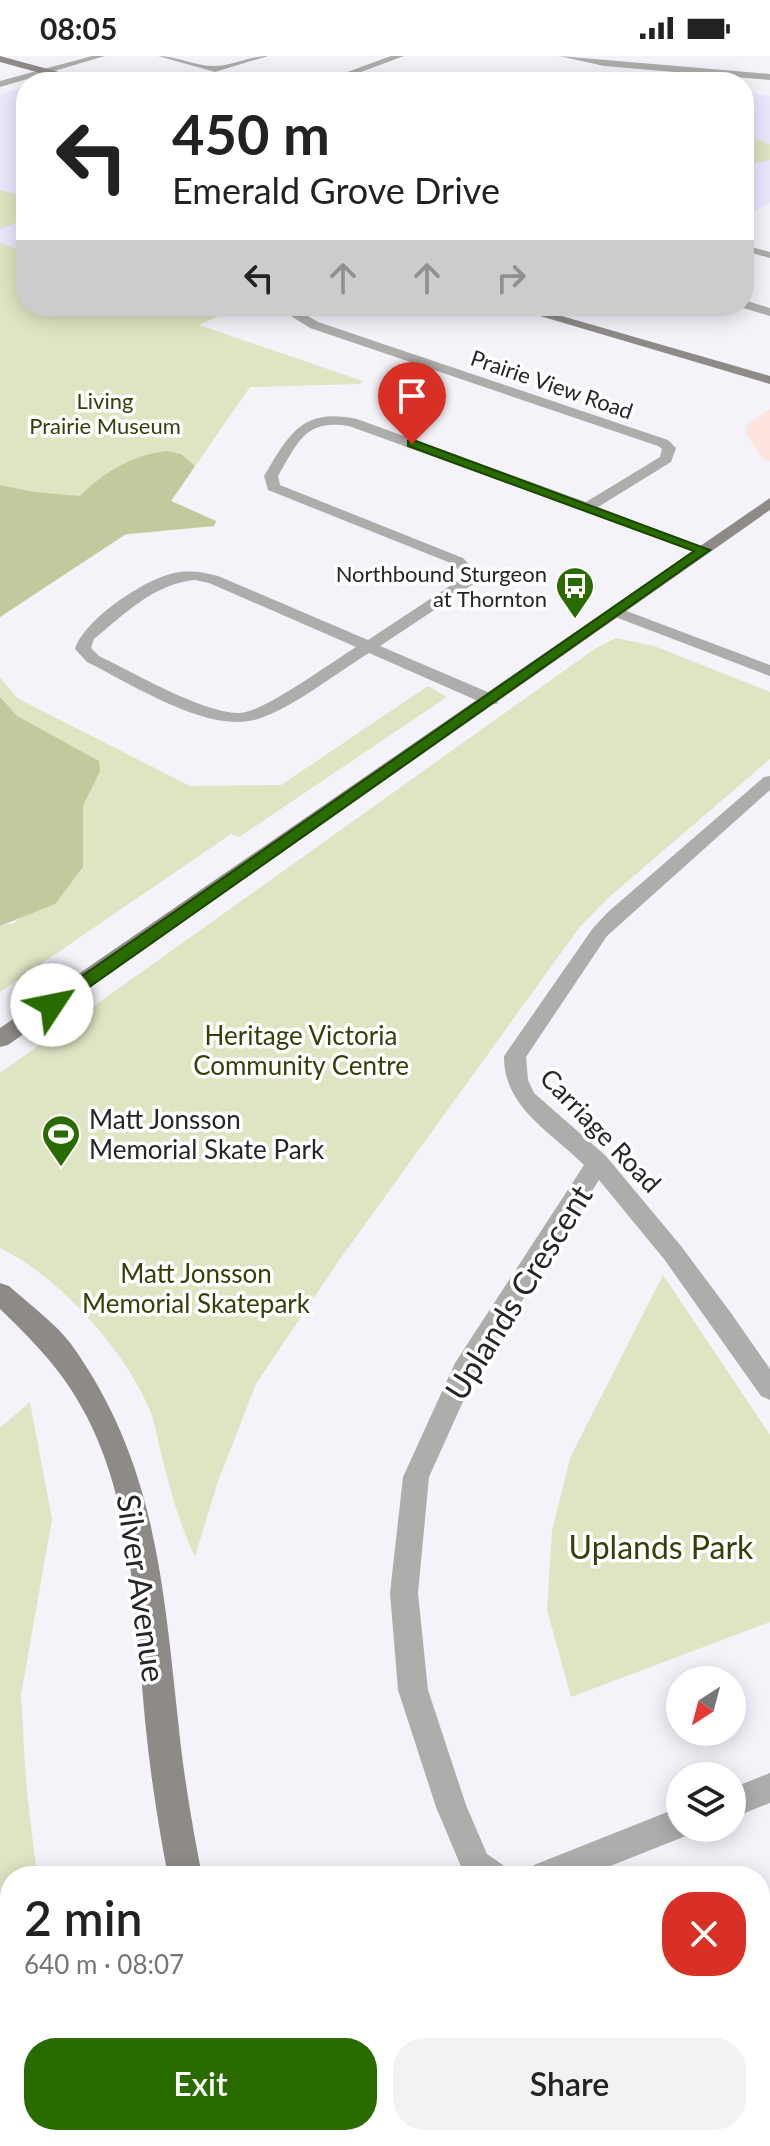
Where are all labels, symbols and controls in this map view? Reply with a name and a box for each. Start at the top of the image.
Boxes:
text: 08:05 [40,10,117,46]
text: 450 m [172,100,330,167]
icon: left [40,104,144,208]
text: Emerald Grove Drive [172,168,500,212]
icon: left [237,256,281,300]
icon: ahead [321,256,365,300]
icon: ahead [405,256,449,300]
icon: right [489,256,533,300]
street label: Prairie View Road [467,344,637,424]
pin [378,362,446,444]
icon: arrive [390,374,434,418]
park label: Living Prairie Museum [29,387,181,439]
place label: Northbound Sturgeon at Thornton [336,560,547,612]
bus stop icon: Northbound Sturgeon at Thornton [554,565,596,620]
position arrow [10,963,94,1047]
park label: Heritage Victoria Community Centre [193,1019,409,1081]
street label: Carriage Road [534,1061,668,1199]
place label: Matt Jonsson Memorial Skate Park [89,1103,325,1165]
sports icon: Matt Jonsson Memorial Skate Park [40,1113,82,1168]
street label: Uplands Crescent [436,1177,600,1407]
park label: Matt Jonsson Memorial Skatepark [82,1257,311,1319]
street label: Silver Avenue [110,1491,174,1685]
park label: Uplands Park [569,1527,754,1566]
north arrow [666,1666,746,1746]
map controls [666,1666,746,1842]
button: layers [666,1762,746,1842]
text: 2 min [24,1889,142,1946]
button: close [662,1892,746,1976]
text: 640 m · 08:07 [24,1948,184,1980]
button: Exit [24,2038,377,2130]
button: Share [393,2038,746,2130]

